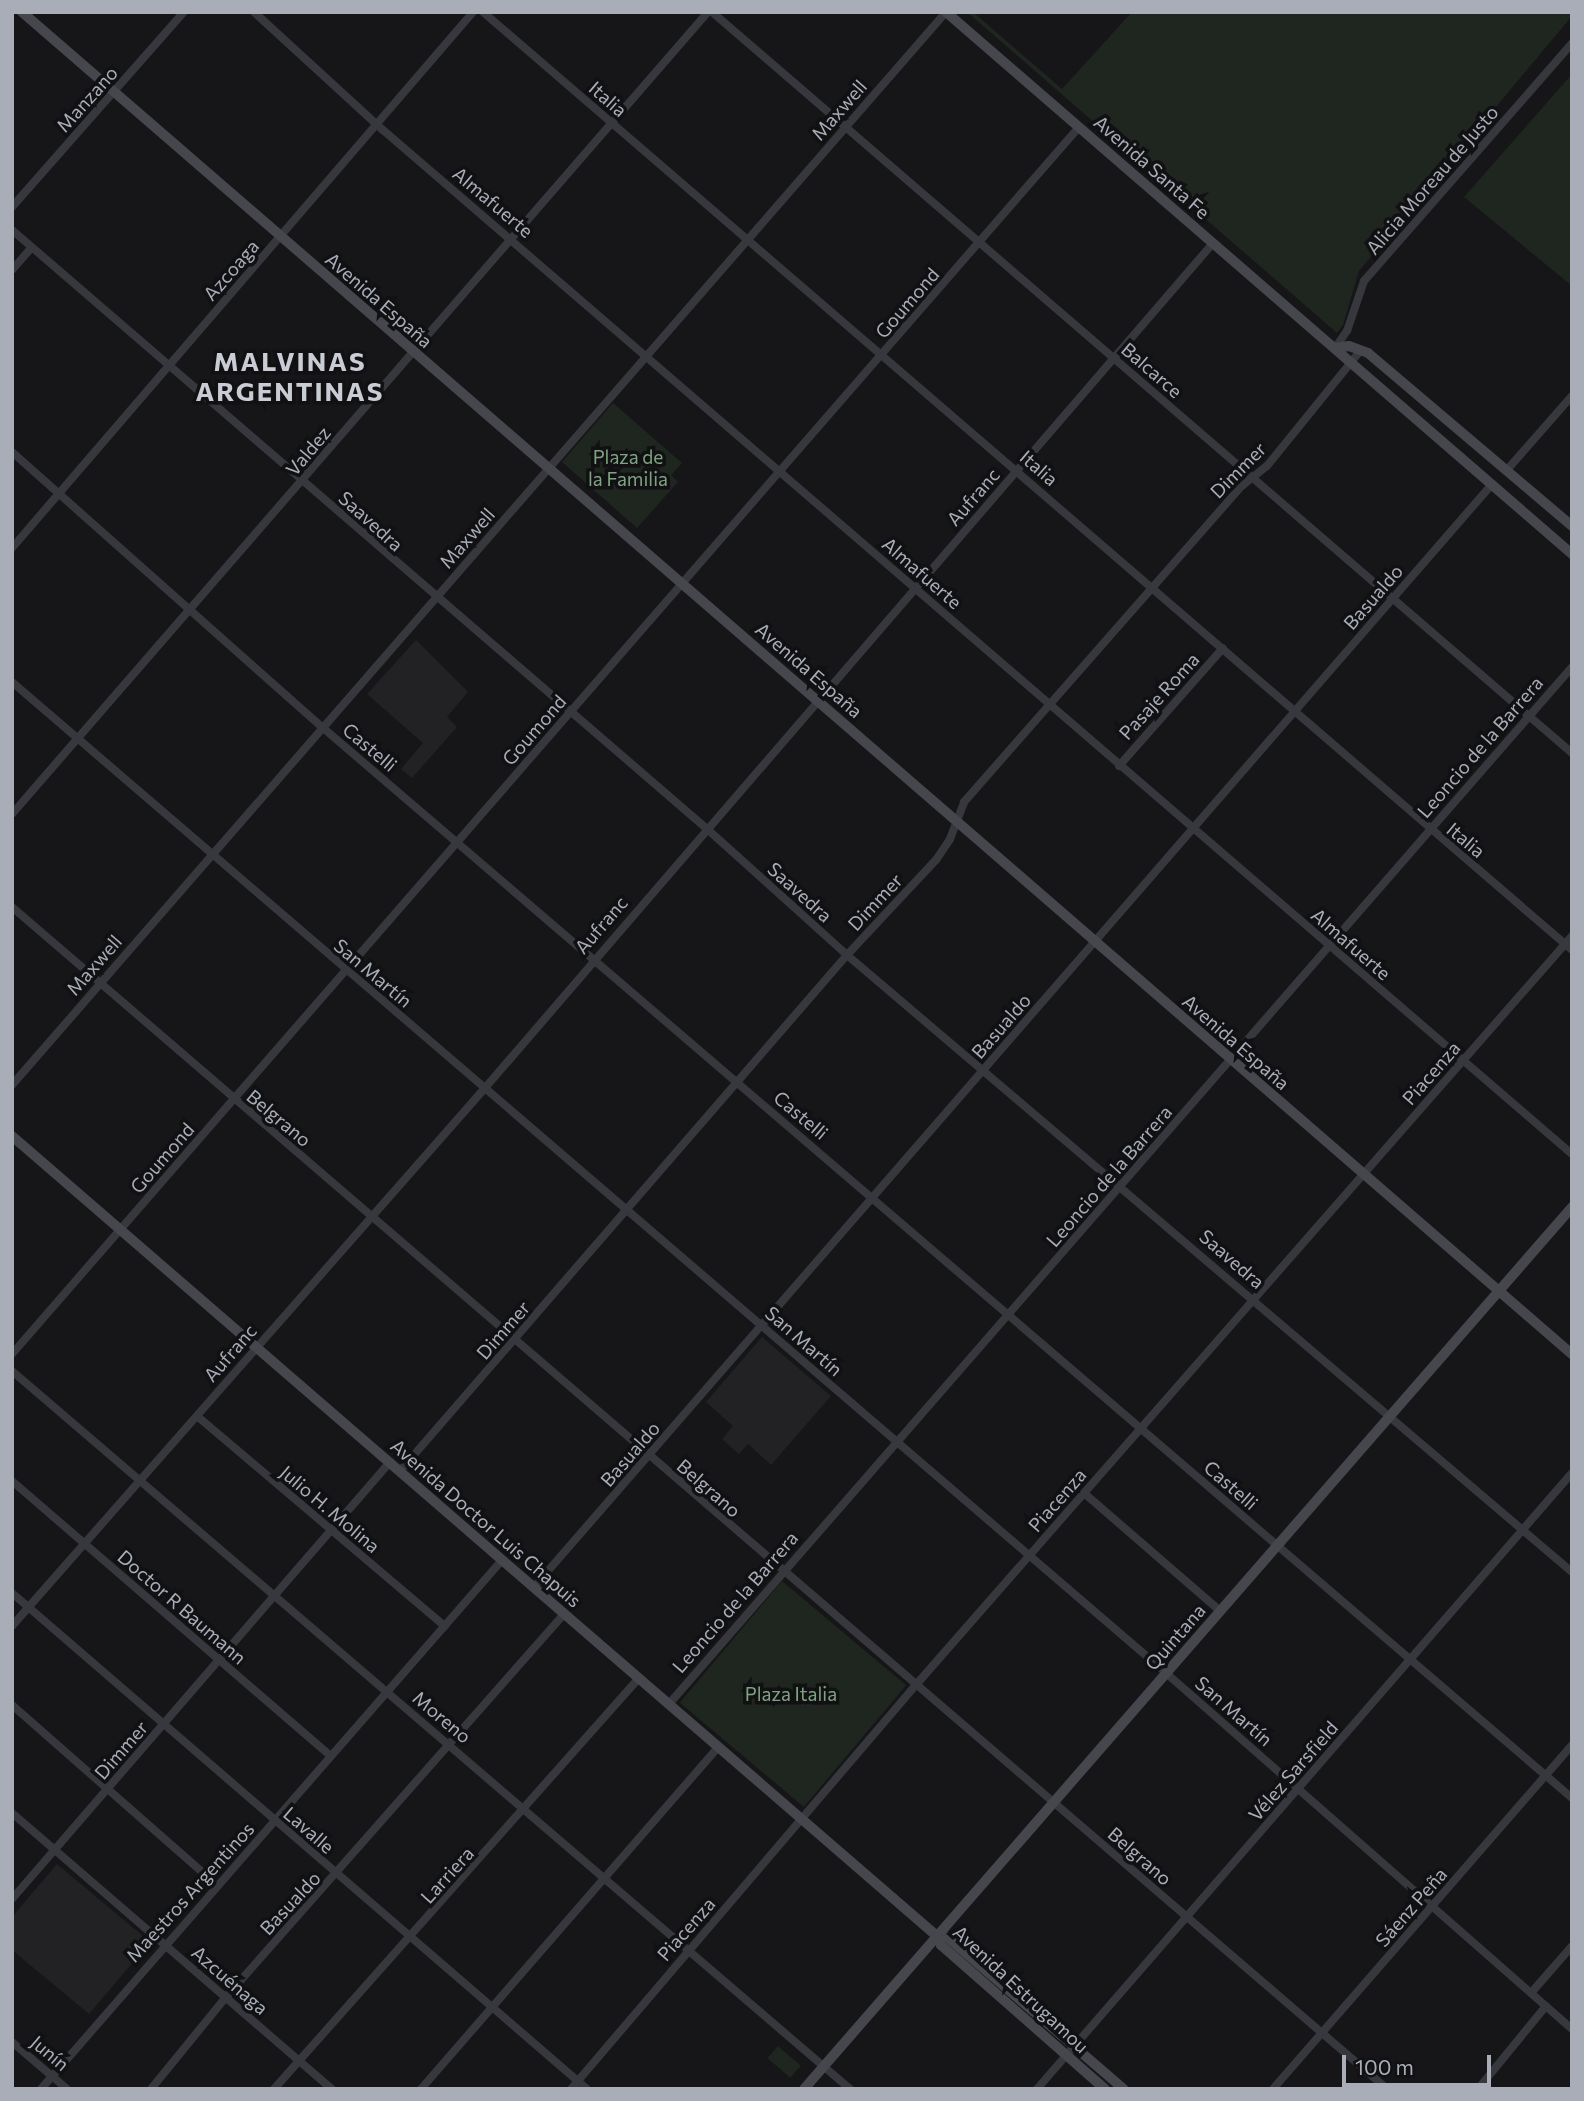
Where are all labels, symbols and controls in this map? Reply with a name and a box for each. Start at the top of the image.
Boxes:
street label: Manzano [52,61,122,137]
street label: Maxwell [807,75,871,145]
street label: Italia [584,76,632,122]
street label: Alicia Moreau de Justo [1361,101,1503,259]
street label: Avenida Santa Fe [1089,111,1215,223]
street label: Almafuerte [448,162,538,242]
street label: Azcoaga [198,235,264,305]
street label: Avenida España [321,247,437,353]
street label: Goumond [870,263,944,343]
street label: Balcarce [1117,337,1187,403]
district label: MALVINAS ARGENTINAS [197,345,383,406]
street label: Valdez [281,422,335,480]
street label: Dimmer [1205,437,1271,503]
street label: Italia [1015,445,1063,491]
park label: Plaza de la Familia [588,446,668,490]
street label: Aufranc [942,464,1004,530]
street label: Saavedra [334,486,408,556]
street label: Maxwell [435,503,499,573]
street label: Almafuerte [878,532,966,614]
street label: Basualdo [1339,560,1407,634]
street label: Avenida España [751,617,867,723]
street label: Pasaje Roma [1114,648,1204,744]
street label: Leoncio de la Barrera [1412,672,1548,822]
street label: Goumond [497,690,571,770]
street label: Castelli [338,718,402,776]
street label: Italia [1442,818,1490,862]
street label: Saavedra [763,857,837,927]
street label: Dimmer [843,869,907,935]
street label: Aufranc [570,892,632,958]
street label: Almafuerte [1307,903,1395,985]
street label: Maxwell [62,930,126,1000]
street label: San Martín [329,934,417,1012]
street label: Basualdo [967,989,1035,1063]
street label: Avenida España [1178,989,1294,1095]
street label: Piacenza [1397,1037,1465,1109]
street label: Belgrano [242,1085,316,1151]
street label: Castelli [769,1086,833,1144]
street label: Leoncio de la Barrera [1041,1101,1177,1251]
street label: Goumond [125,1118,199,1198]
street label: Saavedra [1195,1225,1269,1293]
street label: Dimmer [472,1296,534,1364]
street label: San Martín [761,1301,847,1381]
street label: Aufranc [199,1320,261,1386]
street label: Basualdo [596,1417,664,1491]
street label: Avenida Doctor Luis Chapuis [386,1434,586,1612]
street label: Belgrano [672,1454,746,1522]
street label: Castelli [1199,1455,1263,1515]
street label: Julio H. Molina [275,1461,385,1557]
street label: Piacenza [1023,1464,1091,1536]
street label: Leoncio de la Barrera [667,1527,803,1677]
street label: Doctor R Baumann [113,1545,251,1669]
street label: Quintana [1140,1599,1210,1675]
street label: San Martín [1191,1671,1277,1751]
park label: Plaza Italia [745,1683,837,1705]
street label: Moreno [408,1686,476,1748]
street label: Dimmer [90,1716,152,1784]
street label: Vélez Sarsfield [1243,1716,1343,1826]
street label: Lavalle [279,1802,339,1858]
street label: Maestros Argentinos [121,1817,259,1967]
street label: Belgrano [1103,1822,1177,1890]
street label: Larriera [416,1842,478,1908]
street label: Sáenz Peña [1370,1863,1452,1951]
street label: Basualdo [255,1867,325,1939]
street label: Piacenza [652,1893,720,1965]
street label: Avenida Estrugamou [949,1920,1093,2058]
street label: Azcuénaga [187,1941,273,2019]
street label: Junín [26,2031,74,2075]
scale bar [1346,2042,1495,2086]
text: 100 m [1355,2054,1414,2079]

